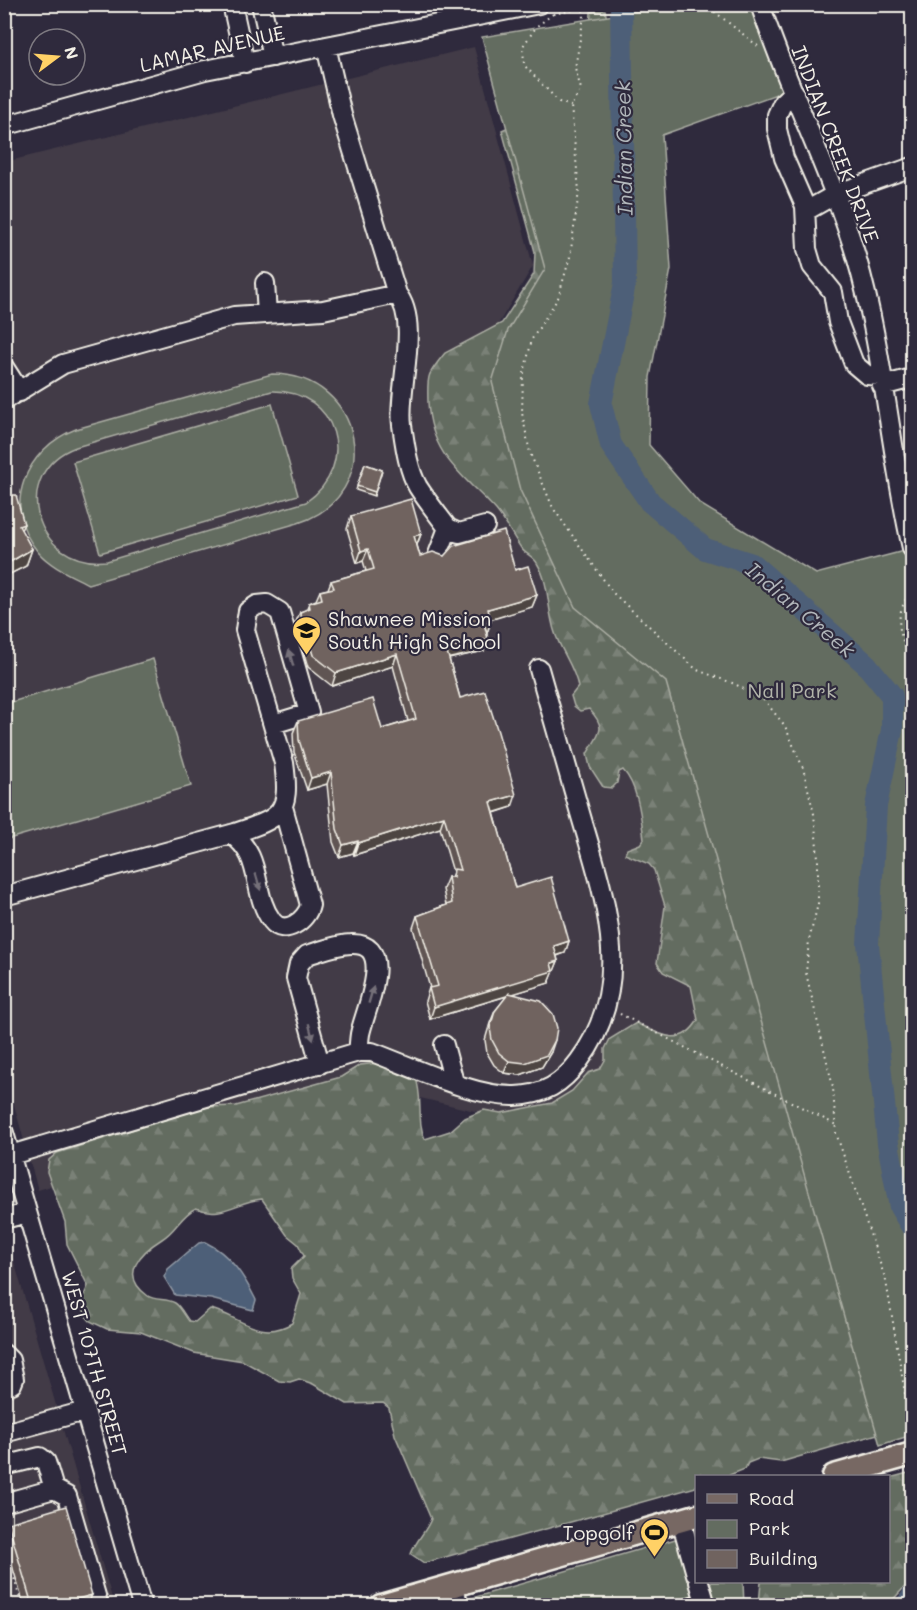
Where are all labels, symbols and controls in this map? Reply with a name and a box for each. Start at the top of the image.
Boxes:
street label: LAMAR AVENUE [137,19,287,77]
north arrow [27,27,87,87]
street label: INDIAN CREEK DRIVE [786,42,886,246]
text: N [60,44,84,61]
water label: Indian Creek [608,80,638,216]
water label: Indian Creek [741,555,862,663]
place label: Shawnee Mission South High School [328,605,501,654]
school or university icon: Shawnee Mission South High School [291,614,323,656]
one-way arrow [286,649,295,667]
park label: Nall Park [748,677,837,703]
one-way arrow [254,873,264,891]
one-way arrow [367,986,376,1004]
one-way arrow [307,1023,316,1041]
street label: WEST 107TH STREET [56,1267,134,1459]
legend [695,1475,890,1583]
text: Road [749,1486,794,1510]
sports icon: Topgolf [639,1516,671,1558]
text: Park [749,1516,790,1540]
place label: Topgolf [562,1519,635,1545]
text: Building [749,1546,817,1570]

